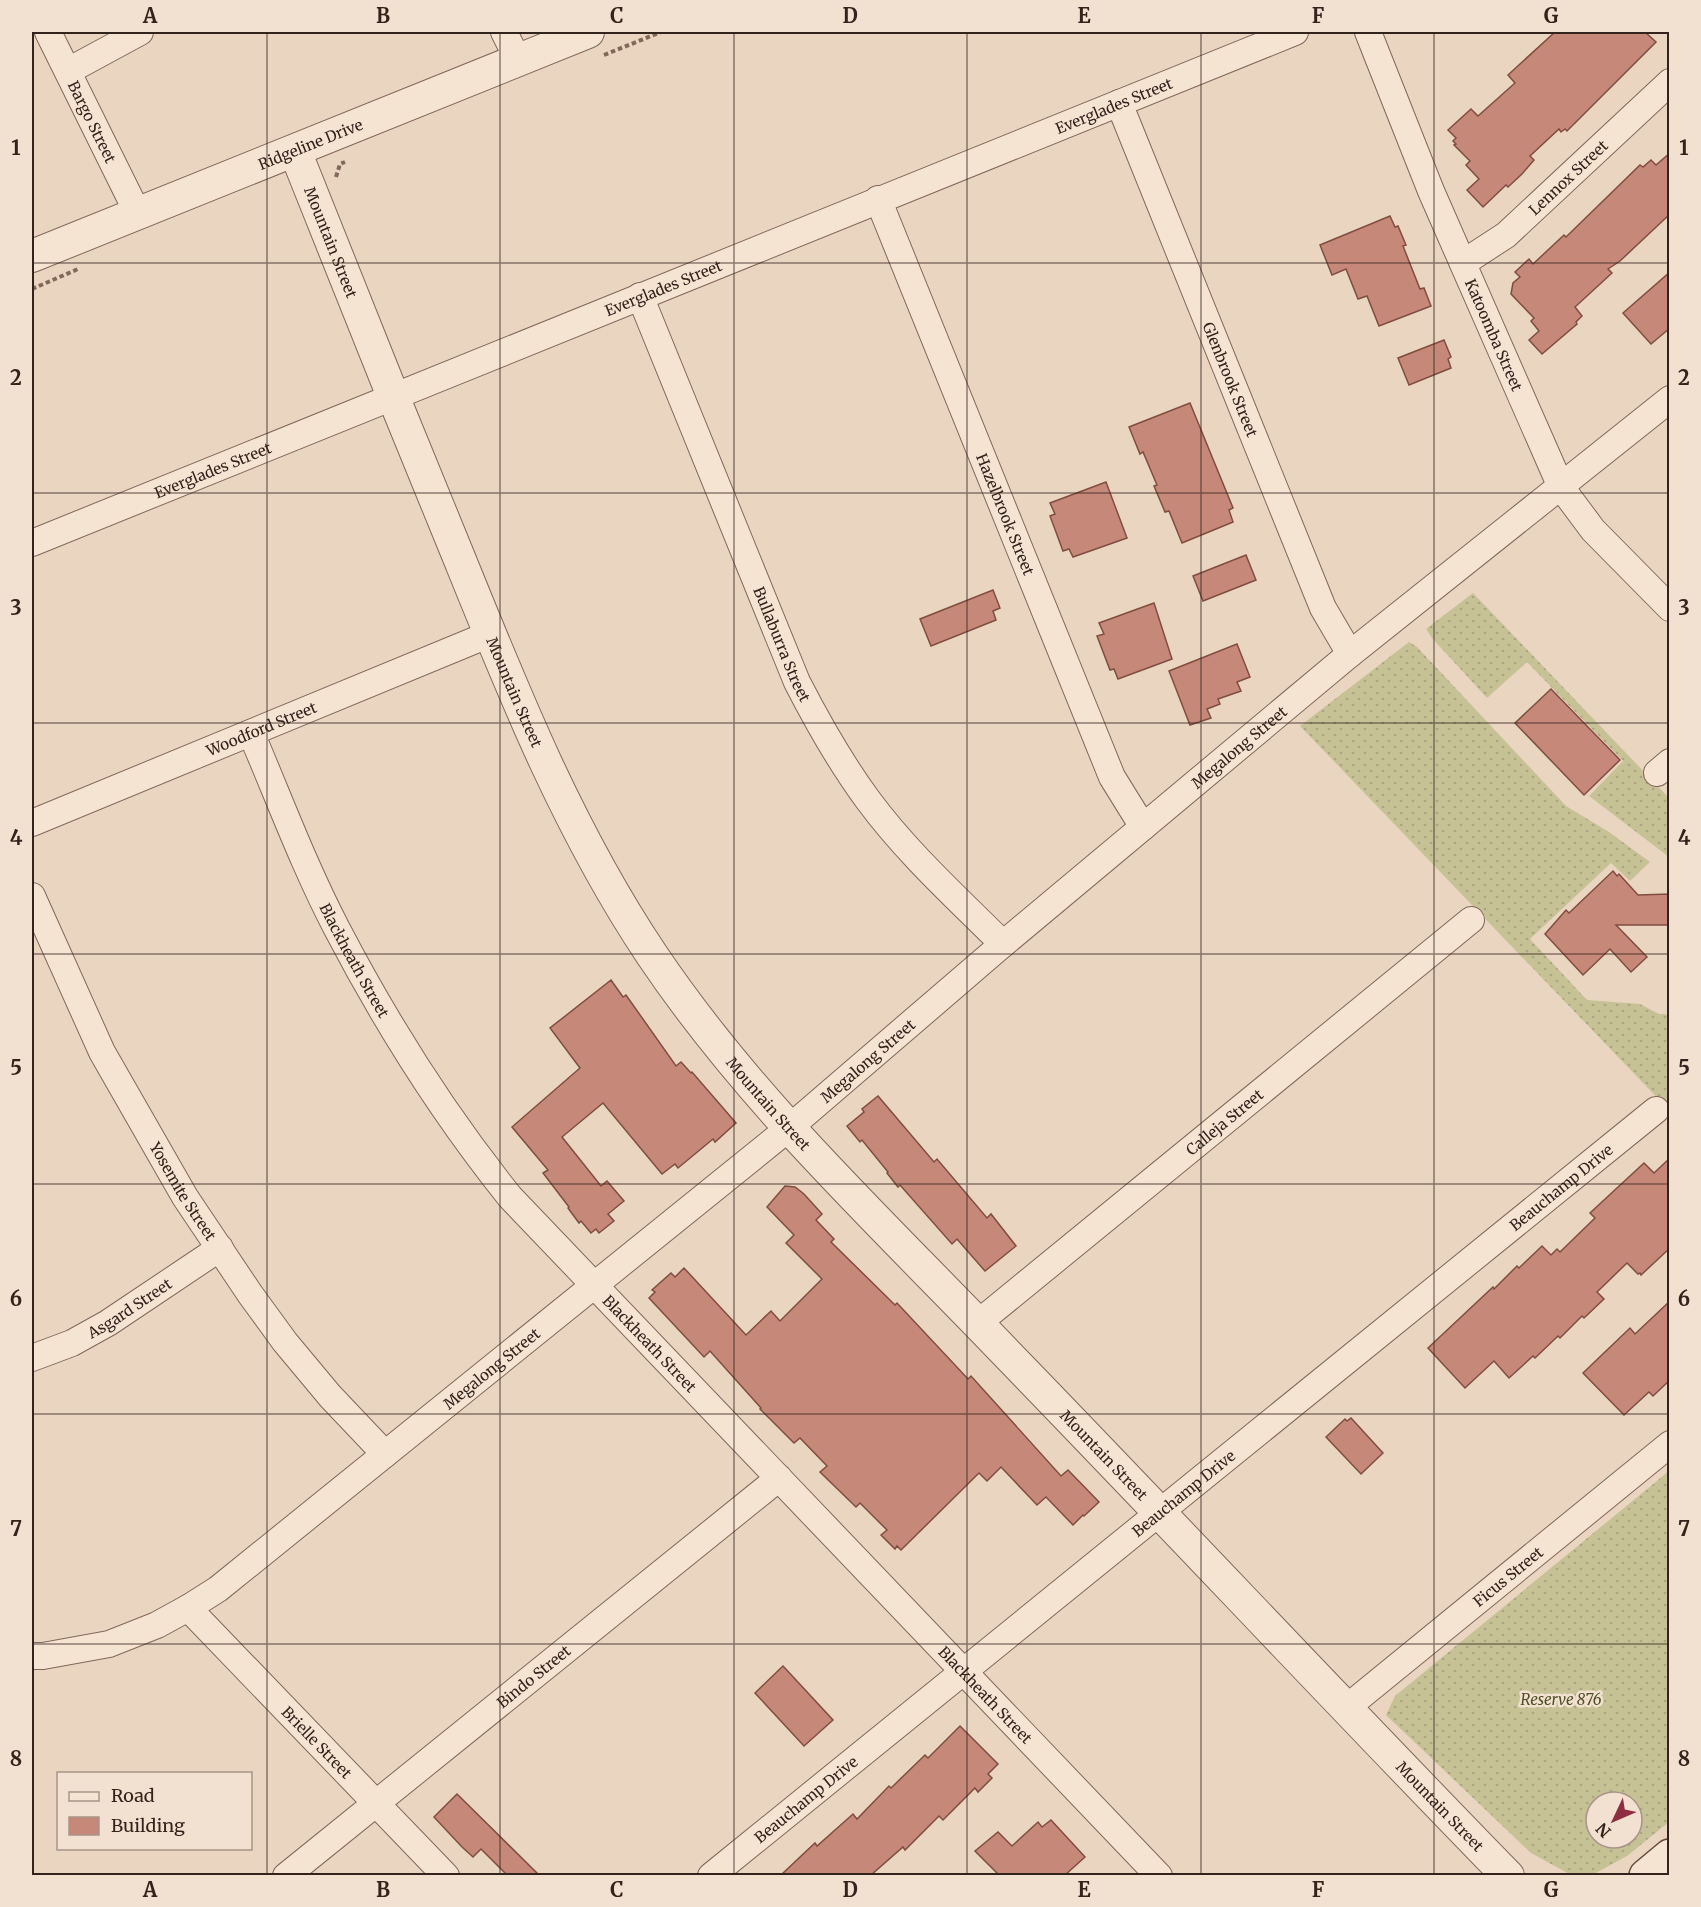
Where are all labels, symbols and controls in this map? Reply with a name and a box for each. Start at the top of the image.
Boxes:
text: A [142,3,158,28]
text: B [376,3,390,28]
text: C [610,3,624,28]
text: D [842,3,858,28]
text: E [1077,3,1091,28]
text: F [1312,3,1325,28]
text: G [1544,3,1559,28]
street label: Everglades Street [1053,73,1175,137]
street label: Bargo Street [64,77,121,166]
street label: Ridgeline Drive [255,114,365,173]
text: 1 [11,135,21,160]
text: 1 [1679,135,1689,160]
street label: Lennox Street [1524,136,1611,219]
street label: Mountain Street [301,184,362,301]
street label: Everglades Street [602,255,725,320]
street label: Katoomba Street [1461,276,1527,394]
street label: Glenbrook Street [1199,319,1262,440]
text: 2 [10,365,22,390]
text: 2 [1678,365,1690,390]
street label: Everglades Street [151,438,274,502]
street label: Hazelbrook Street [972,451,1039,578]
street label: Bullaburra Street [750,584,815,705]
text: 3 [10,595,22,620]
text: 3 [1678,595,1690,620]
street label: Mountain Street [483,634,547,750]
street label: Woodford Street [202,697,319,760]
street label: Megalong Street [1187,702,1291,792]
text: 4 [10,825,23,850]
text: 4 [1678,825,1691,850]
street label: Blackheath Street [316,900,394,1021]
street label: Megalong Street [816,1015,919,1106]
street label: Mountain Street [723,1053,815,1154]
text: 5 [10,1055,22,1080]
text: 5 [1678,1055,1690,1080]
street label: Calleja Street [1182,1084,1267,1159]
street label: Yosemite Street [145,1138,221,1244]
street label: Beauchamp Drive [1505,1140,1616,1235]
street label: Asgard Street [83,1274,175,1343]
text: 6 [10,1286,22,1311]
text: 6 [1678,1286,1690,1311]
street label: Blackheath Street [599,1291,701,1396]
street label: Megalong Street [439,1324,544,1413]
street label: Mountain Street [1057,1406,1152,1504]
street label: Beauchamp Drive [1128,1446,1239,1541]
text: 7 [10,1516,22,1541]
text: 7 [1678,1516,1690,1541]
street label: Ficus Street [1469,1542,1547,1610]
street label: Bindo Street [493,1641,574,1712]
street label: Blackheath Street [935,1642,1037,1747]
park label: Reserve 876 [1521,1690,1602,1709]
street label: Brielle Street [278,1702,356,1782]
text: 8 [10,1746,22,1771]
text: 8 [1678,1746,1690,1771]
street label: Beauchamp Drive [750,1752,861,1847]
street label: Mountain Street [1392,1757,1488,1855]
legend [57,1772,252,1850]
text: Road [111,1784,155,1807]
north arrow [1584,1790,1644,1850]
text: Building [111,1814,185,1837]
text: N [1591,1819,1615,1842]
text: A [142,1877,158,1902]
text: B [376,1877,390,1902]
text: C [610,1877,624,1902]
text: D [842,1877,858,1902]
text: E [1077,1877,1091,1902]
text: F [1312,1877,1325,1902]
text: G [1544,1877,1559,1902]

